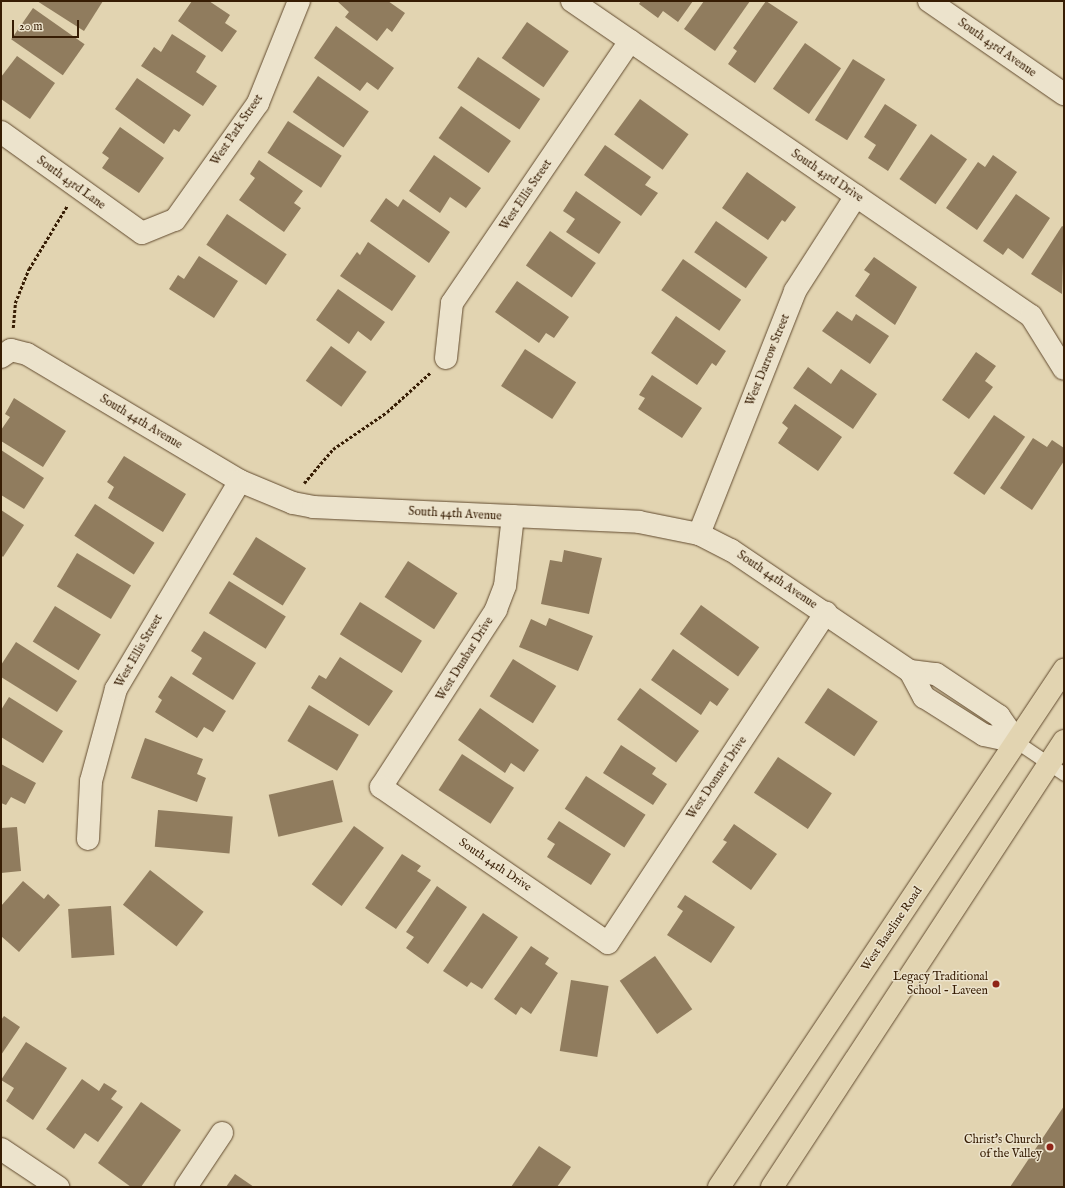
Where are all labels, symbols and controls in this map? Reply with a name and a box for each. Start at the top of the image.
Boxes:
scale bar [14,12,81,38]
street label: South 43rd Avenue [955,16,1039,80]
text: 20 m [19,19,42,34]
street label: West Park Street [208,92,266,168]
street label: South 43rd Drive [788,147,866,205]
street label: South 43rd Lane [34,153,108,213]
street label: West Ellis Street [497,157,555,233]
street label: West Darrow Street [743,312,793,408]
street label: South 44th Avenue [97,392,185,452]
street label: South 44th Avenue [408,504,502,524]
street label: South 44th Avenue [734,548,820,612]
street label: West Ellis Street [112,612,166,690]
street label: West Dunbar Drive [433,614,497,704]
street label: West Donner Drive [684,734,750,822]
street label: South 44th Drive [456,835,534,895]
street label: West Baseline Road [859,884,925,974]
place label: Legacy Traditional School - Laveen [893,970,988,998]
marker: Legacy Traditional School - Laveen [991,979,1001,989]
place label: Christ's Church of the Valley [964,1133,1042,1161]
marker: Christ's Church of the Valley [1045,1142,1055,1152]

